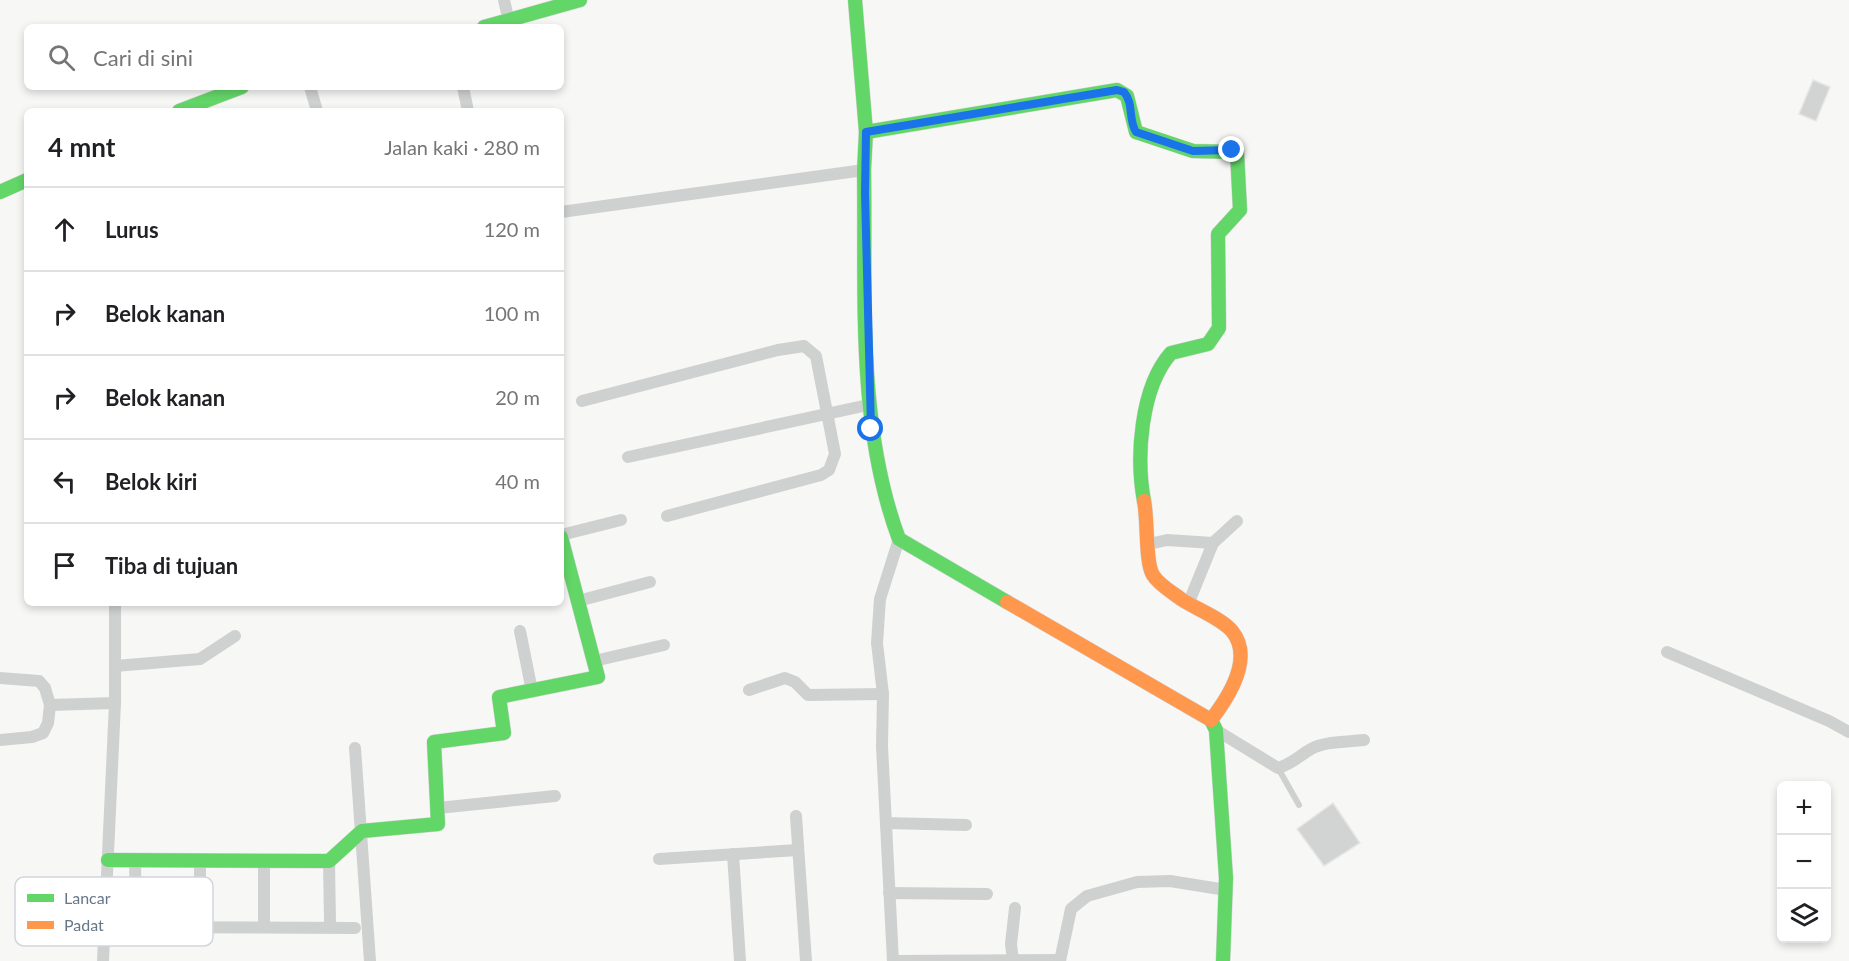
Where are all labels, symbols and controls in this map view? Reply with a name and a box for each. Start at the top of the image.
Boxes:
search box [24,24,564,90]
icon: search [45,41,78,74]
text: Cari di sini [93,44,193,71]
text: 4 mnt [48,131,115,163]
text: Jalan kaki · 280 m [384,135,540,159]
route end [1218,136,1244,162]
icon: ahead [48,213,81,246]
text: Lurus [105,216,159,243]
text: 120 m [484,217,540,241]
icon: right [48,297,81,330]
text: Belok kanan [105,300,225,327]
text: 100 m [484,301,540,325]
icon: right [48,381,81,414]
text: Belok kanan [105,384,225,411]
text: 20 m [495,385,540,409]
route start [857,415,883,441]
icon: left [48,465,81,498]
text: Belok kiri [105,468,197,495]
text: 40 m [495,469,540,493]
icon: arrive [48,549,81,582]
text: Tiba di tujuan [105,552,238,579]
map controls [1777,781,1831,943]
button: + [1777,781,1831,835]
button: − [1777,835,1831,889]
legend [15,877,213,946]
text: Lancar [64,888,111,907]
button: layers [1777,889,1831,943]
text: Padat [64,915,104,934]

